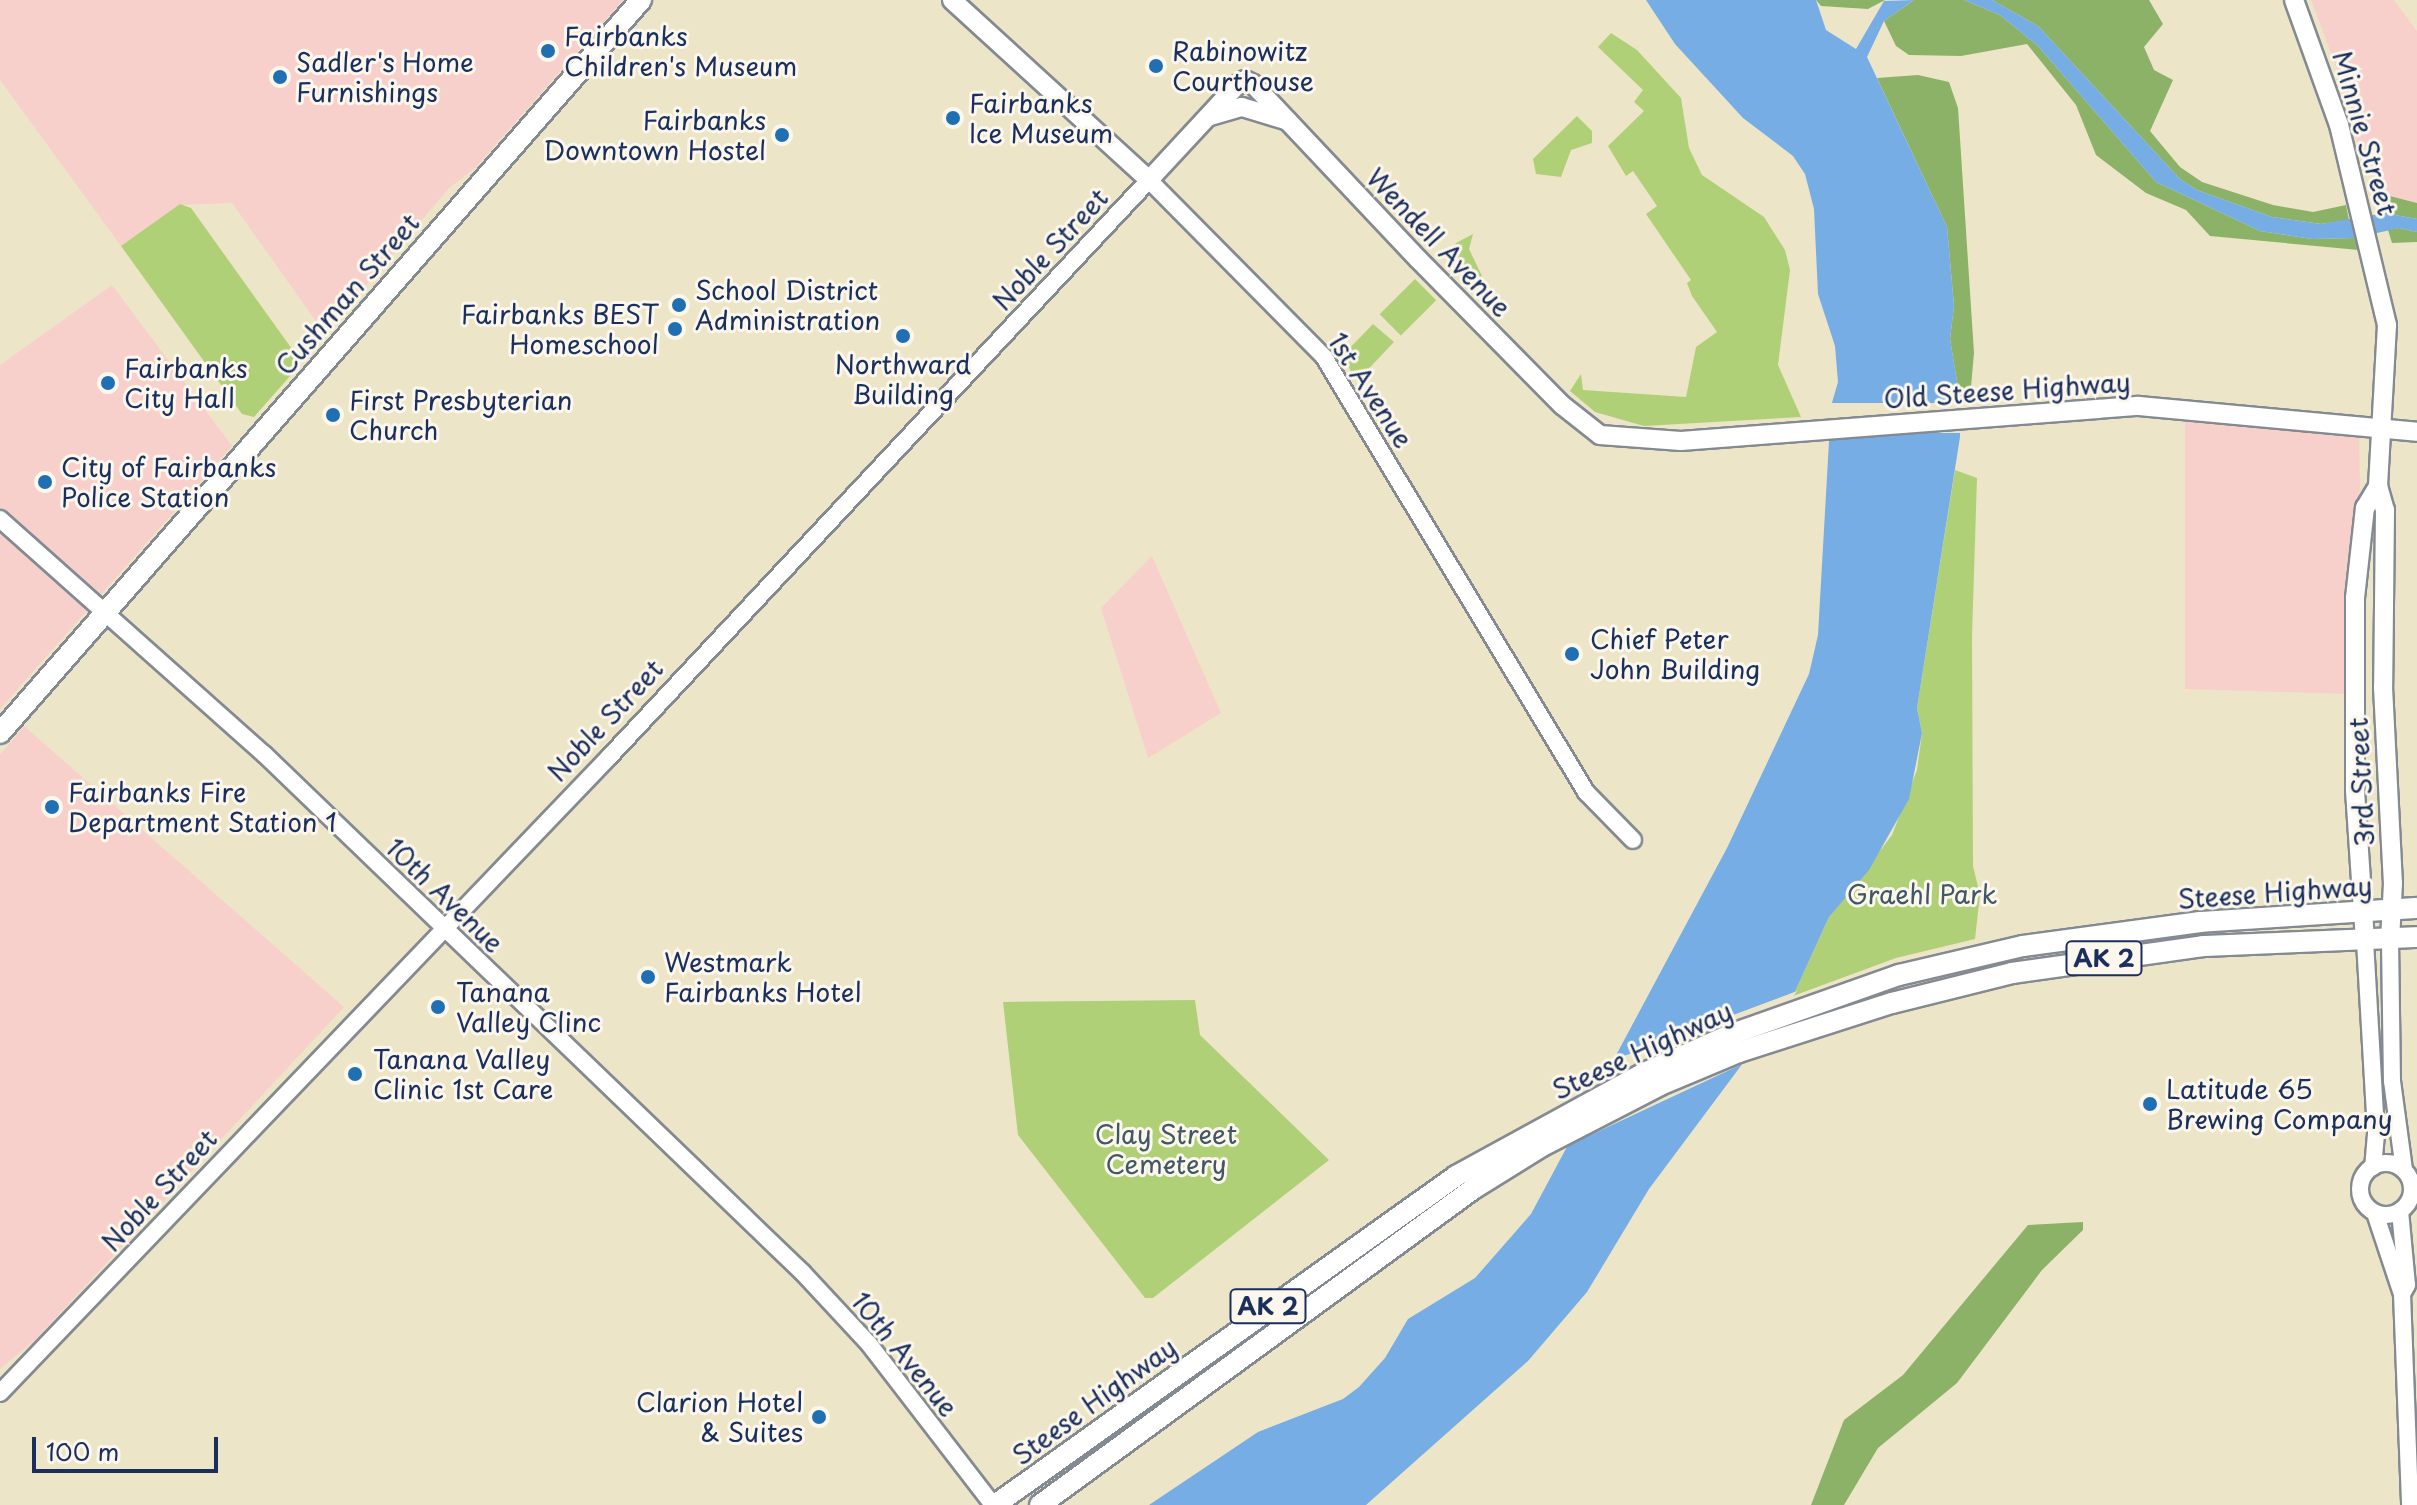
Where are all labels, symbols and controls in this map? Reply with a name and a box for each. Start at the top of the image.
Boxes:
place label: Fairbanks Children's Museum [564,20,796,82]
place label: Rabinowitz Courthouse [1172,35,1314,96]
marker: Fairbanks Children's Museum [539,42,557,60]
place label: Sadler's Home Furnishings [296,46,475,108]
street label: Minnie Street [2326,46,2404,220]
marker: Rabinowitz Courthouse [1147,57,1165,75]
marker: Sadler's Home Furnishings [271,68,289,86]
place label: Fairbanks Ice Museum [969,87,1114,148]
place label: Fairbanks Downtown Hostel [545,104,766,166]
marker: Fairbanks Ice Museum [944,109,962,127]
marker: Fairbanks Downtown Hostel [773,126,791,144]
street label: Wendell Avenue [1360,161,1518,323]
street label: Noble Street [985,181,1115,317]
street label: Cushman Street [268,207,426,381]
place label: School District Administration [695,274,880,336]
marker: School District Administration [670,296,688,314]
place label: Fairbanks BEST Homeschool [459,298,659,360]
marker: Fairbanks BEST Homeschool [666,320,684,338]
street label: 1st Avenue [1322,326,1420,454]
marker: Northward Building [894,327,912,345]
place label: Northward Building [835,348,971,410]
place label: Fairbanks City Hall [124,352,247,414]
street label: Old Steese Highway [1881,366,2133,414]
marker: Fairbanks City Hall [99,374,117,392]
place label: First Presbyterian Church [349,384,573,446]
marker: First Presbyterian Church [324,406,342,424]
place label: City of Fairbanks Police Station [61,451,278,512]
marker: City of Fairbanks Police Station [36,473,54,491]
place label: Chief Peter John Building [1590,623,1761,684]
marker: Chief Peter John Building [1561,643,1583,665]
street label: Noble Street [540,652,670,788]
street label: 3rd Street [2342,716,2380,848]
place label: Fairbanks Fire Department Station 1 [68,776,338,838]
marker: Fairbanks Fire Department Station 1 [43,798,61,816]
street label: 10th Avenue [379,831,511,959]
street label: Steese Highway [2175,870,2375,914]
park label: Graehl Park [1847,878,1997,910]
road number: AK 2 [2064,938,2144,978]
place label: Westmark Fairbanks Hotel [664,946,862,1008]
marker: Westmark Fairbanks Hotel [639,968,657,986]
place label: Tanana Valley Clinc [456,976,602,1038]
street label: Steese Highway [1546,994,1738,1106]
marker: Tanana Valley Clinc [427,996,449,1018]
place label: Tanana Valley Clinic 1st Care [373,1043,555,1104]
marker: Tanana Valley Clinic 1st Care [344,1063,366,1085]
place label: Latitude 65 Brewing Company [2166,1073,2392,1134]
marker: Latitude 65 Brewing Company [2141,1095,2159,1113]
park label: Clay Street Cemetery [1094,1118,1238,1180]
street label: Noble Street [94,1122,224,1258]
street label: 10th Avenue [845,1285,965,1423]
road number: AK 2 [1228,1286,1308,1326]
street label: Steese Highway [1005,1330,1183,1472]
place label: Clarion Hotel & Suites [636,1386,803,1448]
marker: Clarion Hotel & Suites [810,1408,828,1426]
scale bar [36,1421,222,1471]
text: 100 m [46,1433,119,1469]

